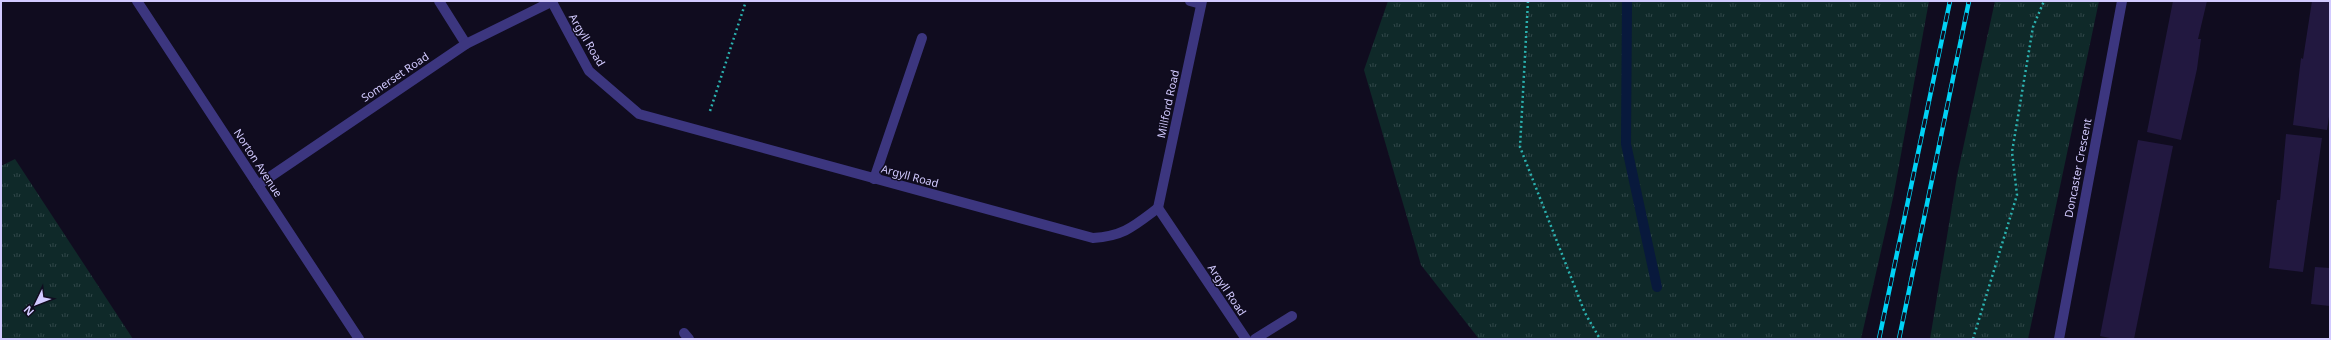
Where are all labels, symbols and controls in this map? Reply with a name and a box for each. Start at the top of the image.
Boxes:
street label: Argyll Road [566,11,609,69]
street label: Somerset Road [358,48,431,105]
street label: Millford Road [1153,68,1182,139]
street label: Doncaster Crescent [2061,117,2094,219]
street label: Norton Avenue [231,126,286,200]
street label: Argyll Road [880,161,940,190]
street label: Argyll Road [1205,261,1250,318]
north arrow [16,284,56,324]
text: N [20,303,37,320]

